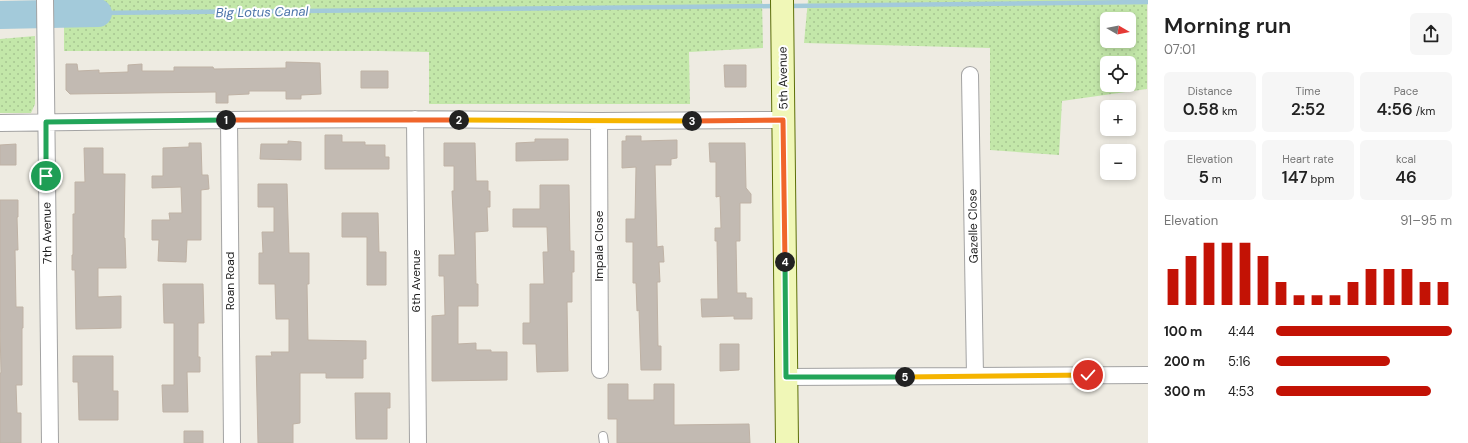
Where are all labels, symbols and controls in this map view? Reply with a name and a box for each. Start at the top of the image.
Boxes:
water label: Big Lotus Canal [215,3,310,21]
text: Morning run [1164,11,1291,40]
north arrow [1100,12,1136,48]
map controls [1100,12,1136,180]
button: share [1410,13,1452,55]
text: 07:01 [1164,41,1195,58]
street label: 5th Avenue [774,46,792,110]
button: locate [1100,56,1136,92]
text: Distance [1188,84,1232,98]
text: Time [1296,84,1320,98]
text: Pace [1394,84,1418,98]
text: 0.58 [1183,98,1219,120]
text: 2:52 [1291,98,1325,120]
text: 4:56 [1377,98,1413,120]
button: + [1100,100,1136,136]
text: km [1219,104,1237,118]
text: /km [1413,104,1435,118]
pin: 1 [216,110,236,130]
pin: 2 [449,110,469,130]
pin: 3 [682,111,702,131]
text: 1 [224,113,228,127]
text: 2 [456,113,462,127]
text: 3 [689,114,695,128]
button: − [1100,144,1136,180]
text: Elevation [1187,152,1233,166]
text: Heart rate [1282,152,1334,166]
text: kcal [1396,152,1416,166]
pin [29,159,63,193]
icon: arrive [35,165,57,187]
text: 5 [1198,166,1209,188]
text: 147 [1282,166,1308,188]
text: 46 [1395,166,1417,188]
text: m [1209,172,1222,186]
text: bpm [1308,172,1334,186]
street label: Gazelle Close [964,188,982,263]
street label: 7th Avenue [38,202,56,264]
street label: Impala Close [591,210,607,282]
text: Elevation [1164,212,1218,229]
text: 91–95 m [1400,212,1452,229]
street label: 6th Avenue [408,249,424,313]
street label: Roan Road [222,252,238,310]
pin: 4 [775,252,795,272]
text: 4 [781,255,789,269]
text: 100 m [1164,323,1202,340]
text: 4:44 [1228,323,1254,340]
text: 200 m [1164,353,1205,370]
text: 5:16 [1228,353,1251,370]
pin [1071,358,1105,392]
icon: check [1077,364,1099,386]
pin: 5 [895,367,915,387]
text: 5 [902,370,908,384]
text: 300 m [1164,383,1205,400]
text: 4:53 [1228,383,1254,400]

